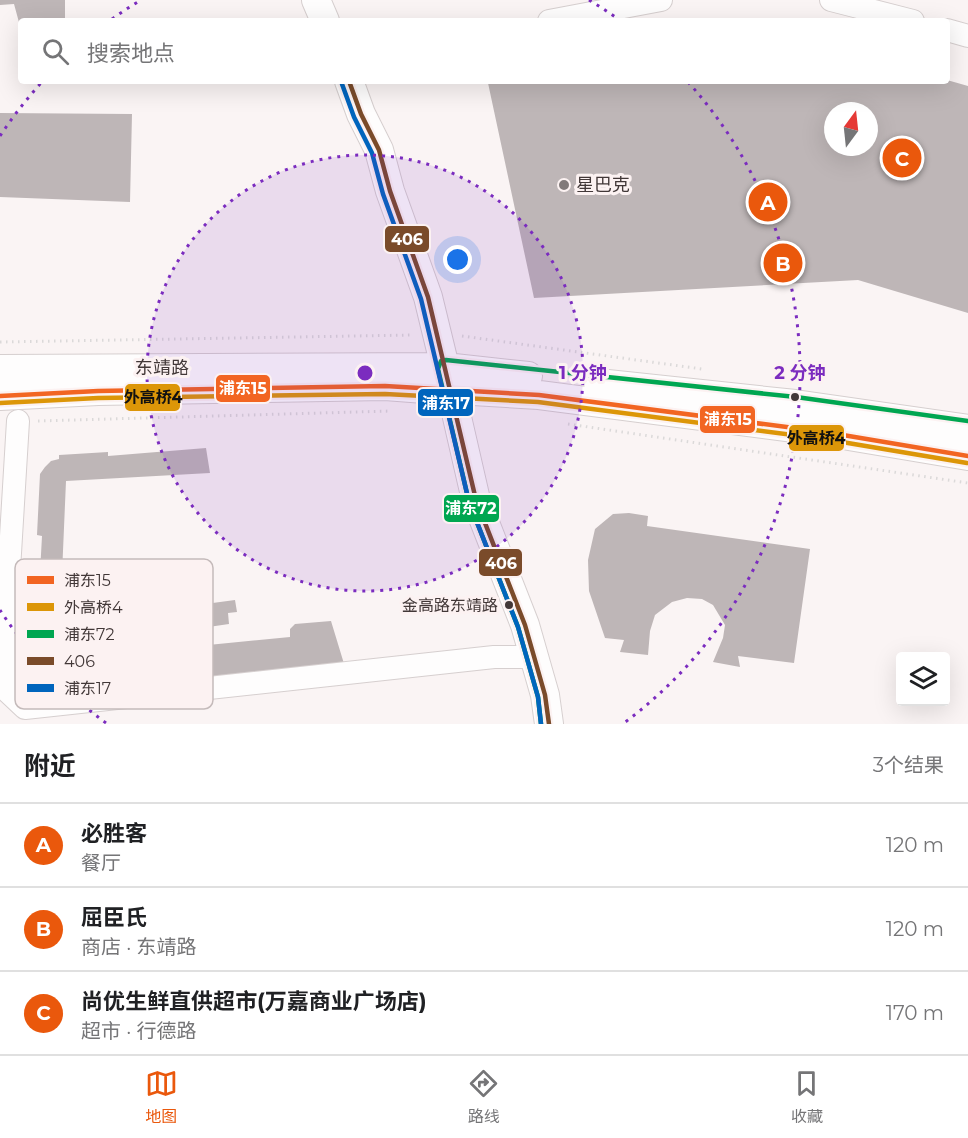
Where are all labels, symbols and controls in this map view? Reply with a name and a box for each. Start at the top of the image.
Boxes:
search box [18,18,950,84]
icon: search [39,35,72,68]
text: 搜索地点 [87,40,175,67]
north arrow [824,102,878,156]
pin: C [882,136,922,180]
place label: 星巴克 [576,174,630,196]
marker: 星巴克 [557,178,571,192]
pin: A [748,180,788,224]
line badge: 406 [384,225,430,253]
text: 406 [391,230,423,249]
pin: B [764,240,802,286]
your location [443,245,472,274]
street label: 东靖路 [135,357,189,379]
text: 1 分钟 [559,362,607,384]
text: 2 分钟 [774,362,826,384]
centre of rings [355,363,375,383]
line badge: 浦东15 [215,374,271,403]
text: 浦东15 [219,379,267,398]
line badge: 外高桥4 [124,383,181,412]
text: 外高桥4 [123,388,183,407]
line badge: 浦东17 [417,388,474,417]
unlabelled marker [789,391,801,403]
text: 浦东17 [422,394,470,413]
line badge: 浦东15 [699,405,756,434]
text: 浦东15 [704,410,752,429]
line badge: 外高桥4 [788,424,845,452]
text: 外高桥4 [786,429,846,448]
line badge: 浦东72 [443,494,500,523]
text: 浦东72 [445,499,497,518]
line badge: 406 [478,548,523,577]
text: 406 [485,554,517,573]
legend [15,559,213,709]
text: 浦东15 [64,571,111,590]
place label: 金高路东靖路 [402,596,498,615]
text: 外高桥4 [64,598,123,617]
marker: 金高路东靖路 [503,599,515,611]
text: 浦东72 [64,625,115,644]
text: 406 [64,652,95,671]
map controls [896,652,950,706]
button: layers [896,652,950,706]
text: 浦东17 [64,679,111,698]
text: 附近 [24,750,76,782]
text: 3个结果 [873,753,944,777]
text: 必胜客 [81,820,147,847]
text: A [36,833,51,857]
text: 120 m [886,833,944,857]
text: 餐厅 [81,851,121,875]
text: 屈臣氏 [81,904,147,931]
text: B [36,917,51,941]
text: 120 m [886,917,944,941]
text: 商店 · 东靖路 [81,935,197,959]
text: 尚优生鲜直供超市(万嘉商业广场店) [81,988,427,1015]
text: C [36,1001,51,1025]
text: 170 m [886,1001,944,1025]
text: 超市 · 行德路 [81,1019,197,1043]
tab: 地图 [145,1067,178,1127]
tab: 路线 [467,1067,500,1127]
tab: 收藏 [790,1067,823,1127]

